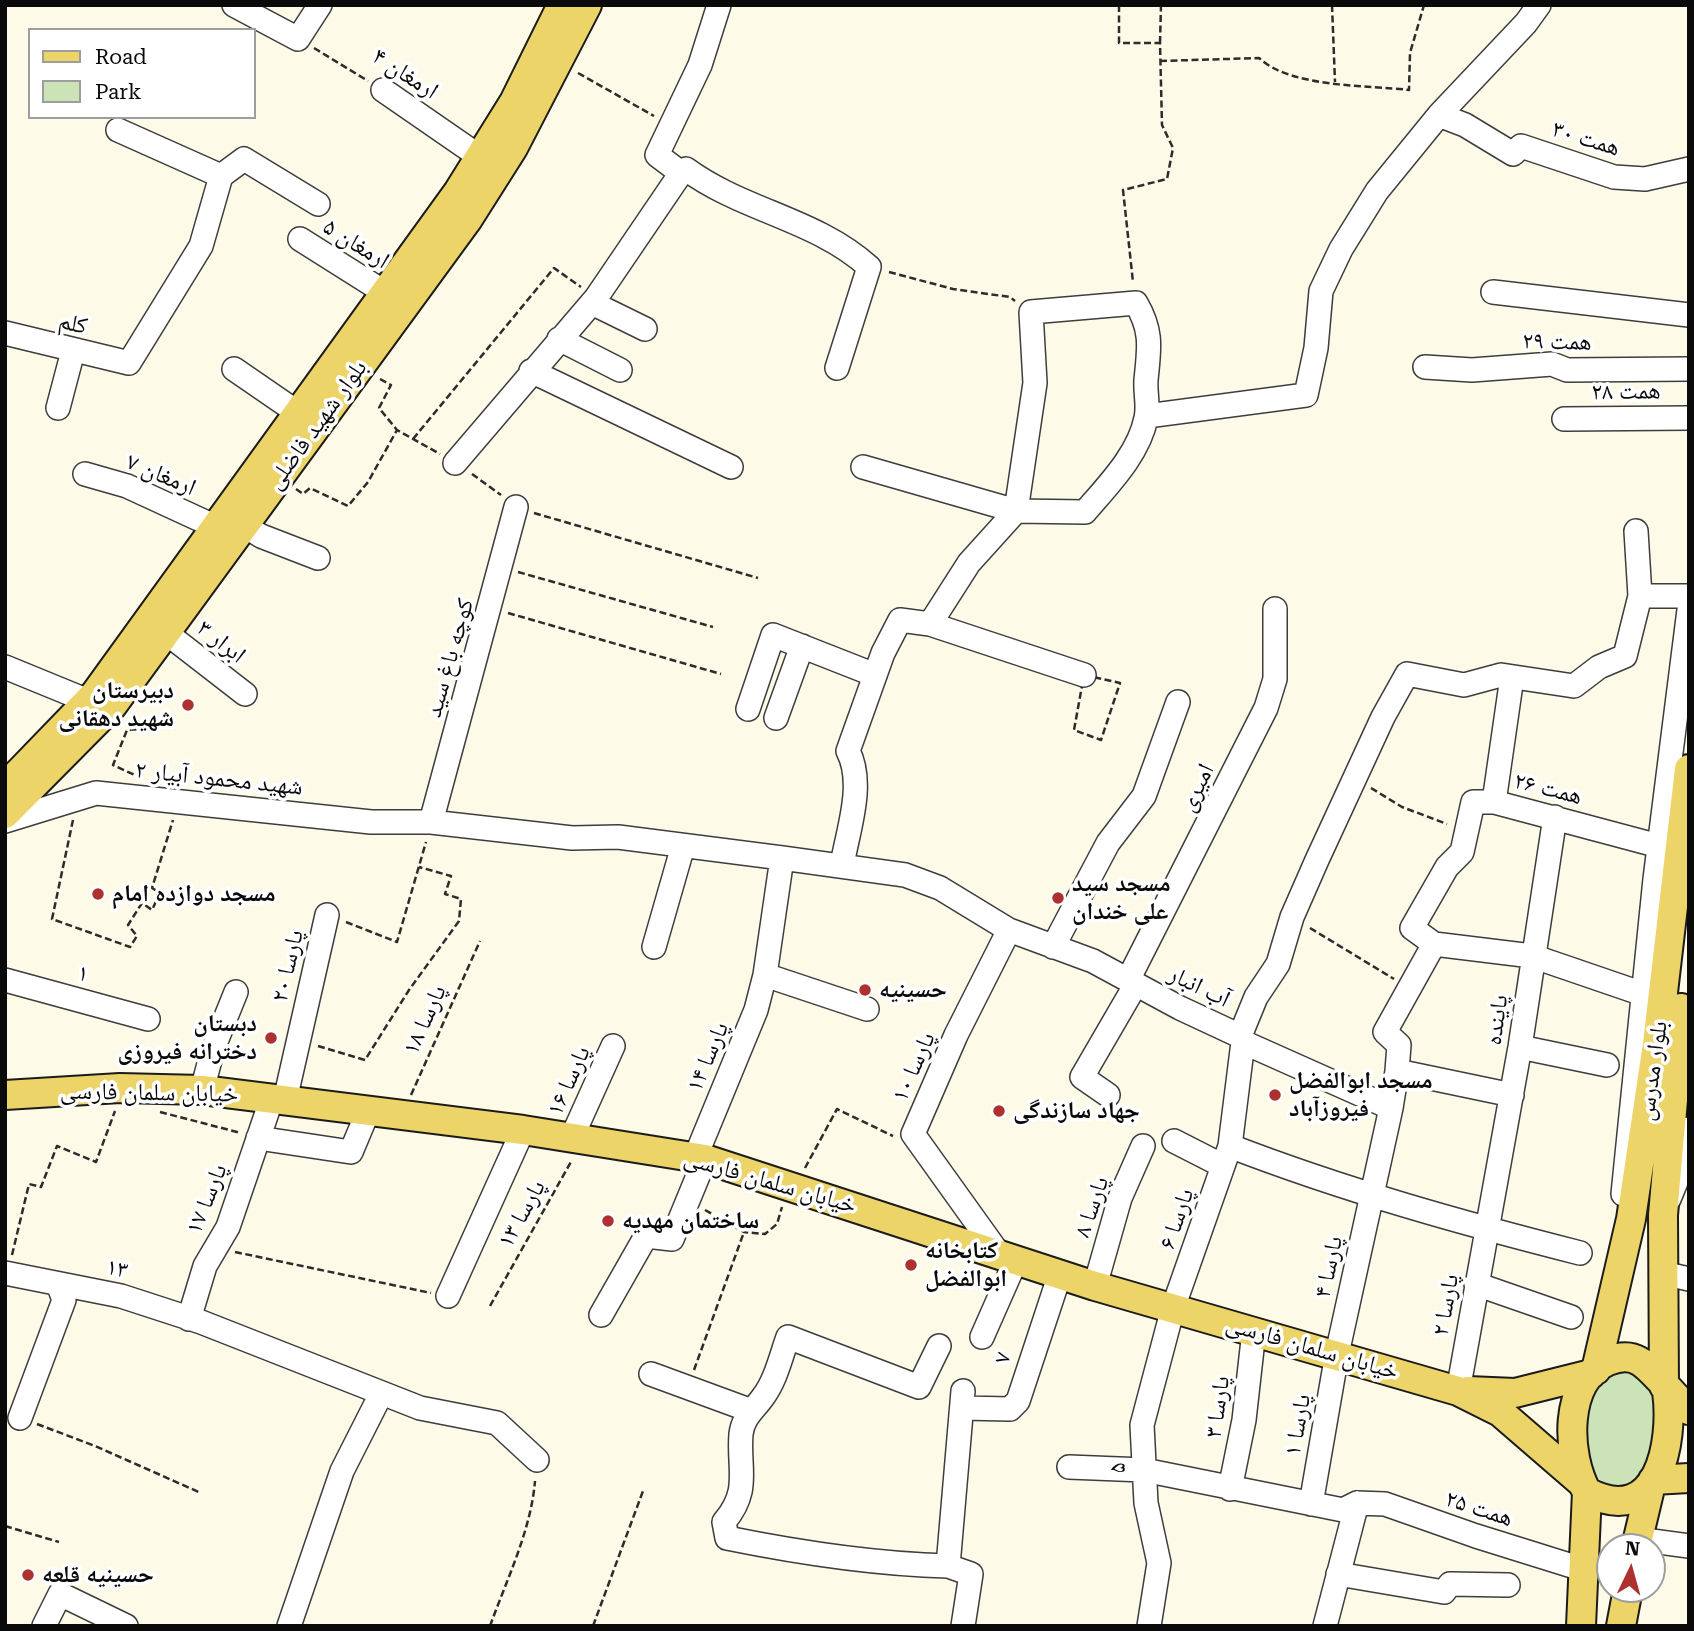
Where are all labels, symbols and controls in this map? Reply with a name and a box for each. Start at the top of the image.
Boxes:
legend [28,28,256,119]
street label: ارمغان ۴ [367,42,443,106]
text: Road [95,45,147,69]
text: Park [95,80,141,104]
street label: همت ۳۰ [1549,115,1623,163]
street label: ارمغان ۵ [317,212,395,276]
street label: کلم [56,307,90,341]
street label: همت ۲۹ [1522,327,1592,357]
street label: بلوار شهید فاضلی [260,355,374,495]
street label: همت ۲۸ [1591,377,1661,407]
street label: ارمغان ۷ [122,448,200,502]
street label: کوچه باغ سید [419,595,481,721]
street label: ابرار ۳ [191,614,251,670]
place label: دبیرستان شهید دهقانی [59,677,174,733]
marker: دبیرستان شهید دهقانی [180,697,196,713]
street label: شهید محمود آبیار ۲ [134,756,304,802]
street label: امیری [1173,759,1221,817]
street label: همت ۲۶ [1511,767,1585,811]
place label: مسجد سید علی خندان [1072,870,1171,926]
place label: مسجد دوازده امام [112,880,276,908]
marker: مسجد دوازده امام [90,886,106,902]
marker: مسجد سید علی خندان [1050,890,1066,906]
street label: پارسا ۲۰ [266,927,310,1005]
street label: ۱ [74,959,92,989]
street label: آب انبار [1163,960,1235,1014]
place label: حسینیه [879,976,947,1004]
street label: پارسا ۱۸ [397,981,453,1059]
marker: حسینیه [857,982,873,998]
street label: پاینده [1479,993,1515,1047]
place label: دبستان دخترانه فیروزی [118,1010,257,1066]
street label: پارسا ۱۴ [680,1018,736,1096]
street label: بلوار مدرس [1632,1019,1674,1123]
street label: پارسا ۱۰ [886,1028,942,1106]
marker: دبستان دخترانه فیروزی [263,1030,279,1046]
street label: پارسا ۱۶ [541,1042,597,1120]
place label: مسجد ابوالفضل فیروزآباد [1289,1067,1433,1123]
street label: خیابان سلمان فارسی [60,1077,238,1109]
marker: مسجد ابوالفضل فیروزآباد [1267,1087,1283,1103]
place label: جهاد سازندگی [1013,1097,1140,1125]
marker: جهاد سازندگی [991,1103,1007,1119]
street label: خیابان سلمان فارسی [680,1144,860,1220]
street label: پارسا ۱۷ [180,1160,234,1238]
street label: پارسا ۸ [1068,1173,1116,1241]
street label: پارسا ۱۳ [492,1175,552,1253]
street label: پارسا ۶ [1153,1185,1201,1253]
place label: ساختمان مهدیه [622,1207,759,1235]
marker: ساختمان مهدیه [600,1213,616,1229]
street label: پارسا ۴ [1308,1234,1350,1300]
place label: کتابخانه ابوالفضل [925,1237,1007,1293]
street label: ۱۳ [103,1253,131,1285]
marker: کتابخانه ابوالفضل [903,1257,919,1273]
street label: پارسا ۲ [1426,1272,1466,1338]
street label: خیابان سلمان فارسی [1222,1310,1402,1386]
street label: ۷ [988,1349,1018,1367]
street label: پارسا ۳ [1199,1374,1237,1440]
street label: پارسا ۱ [1278,1392,1318,1458]
street label: ۵ [1103,1462,1133,1474]
street label: همت ۲۵ [1442,1485,1516,1533]
north arrow [1596,1533,1666,1603]
text: N [1624,1536,1641,1561]
place label: حسینیه قلعه [42,1561,154,1589]
marker: حسینیه قلعه [20,1567,36,1583]

